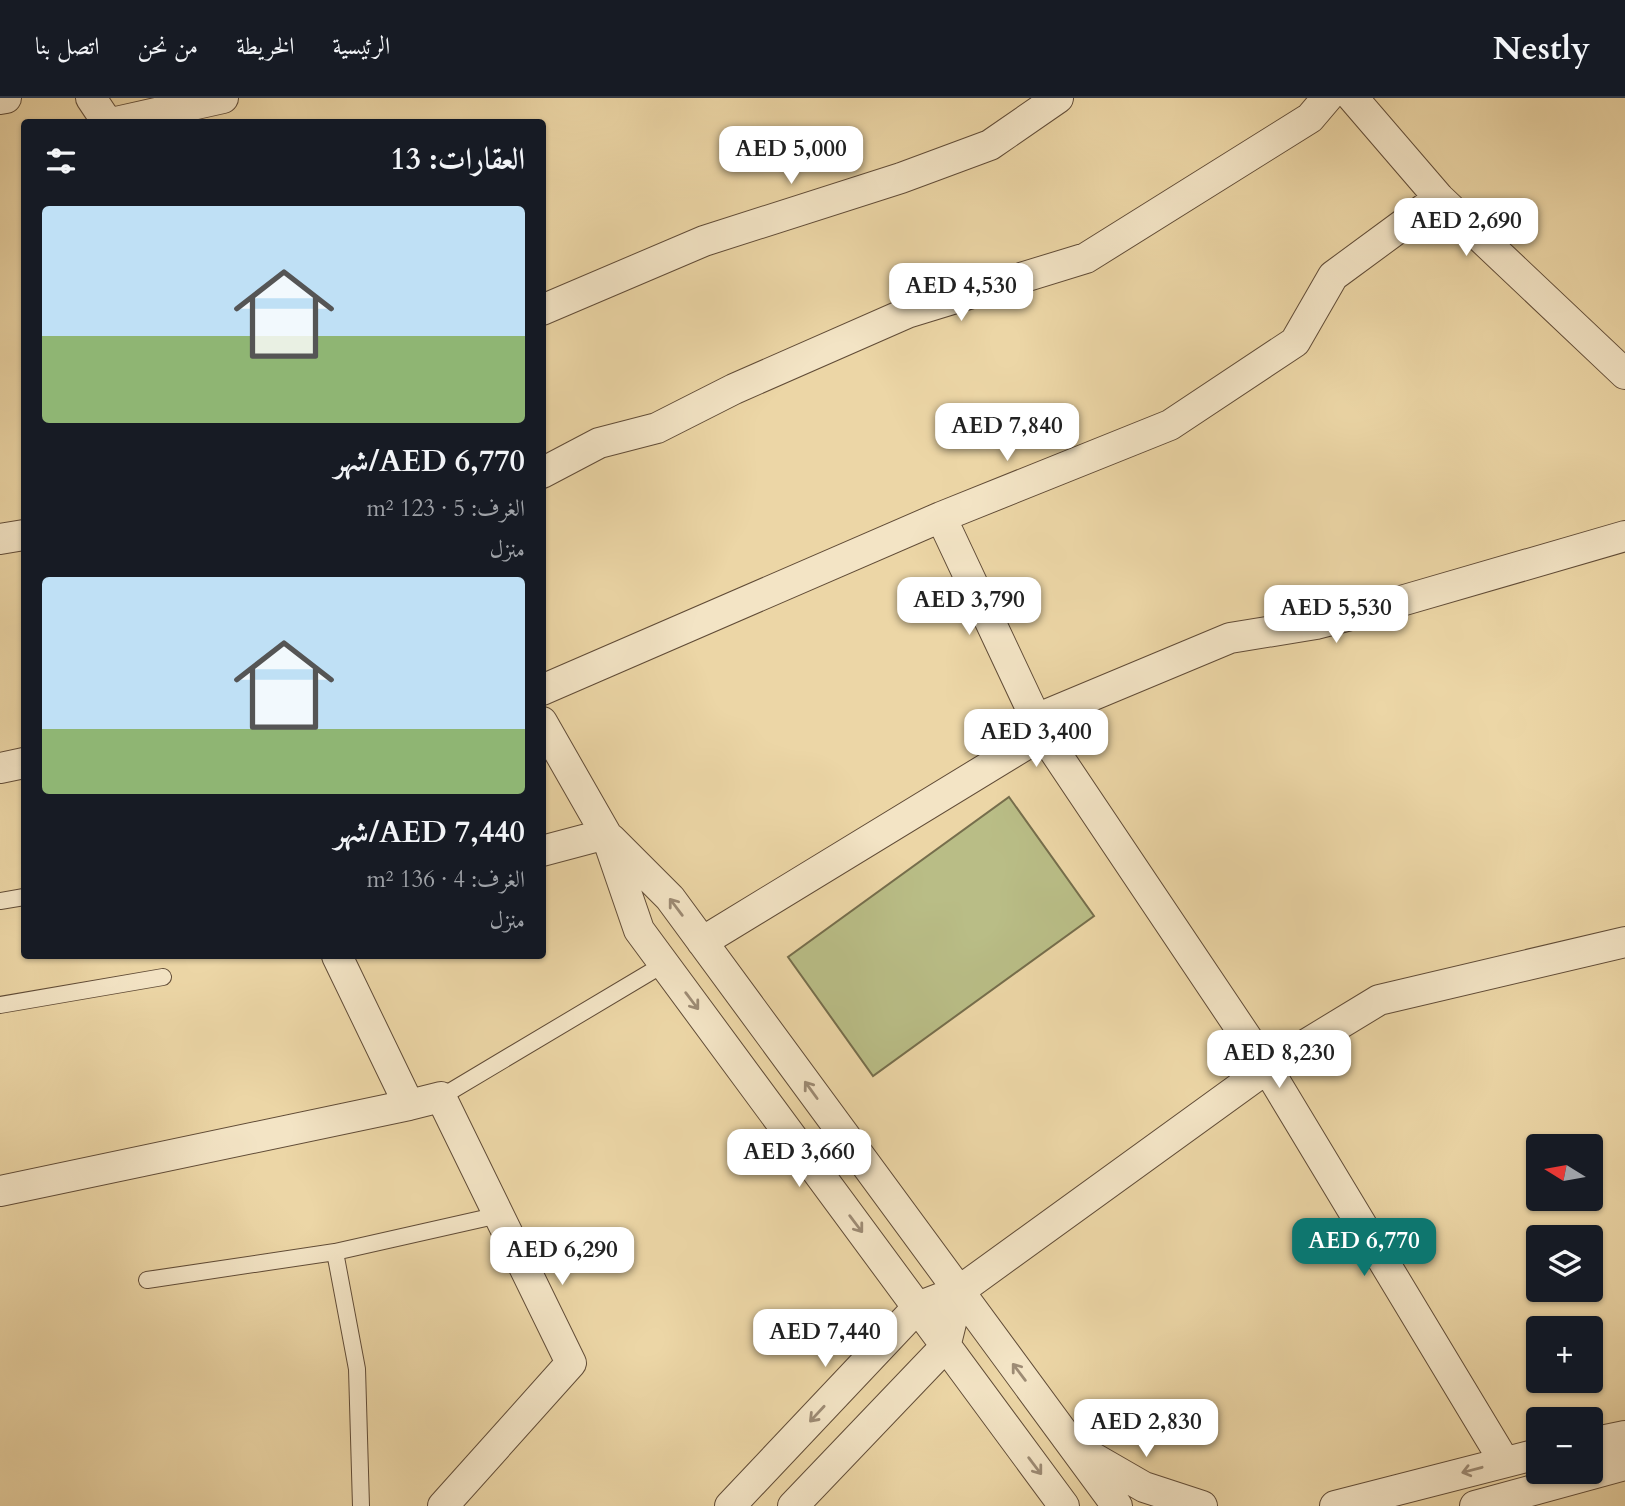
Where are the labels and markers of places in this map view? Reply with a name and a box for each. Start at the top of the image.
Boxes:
pin: AED 5,000 [711,126,871,186]
pin: AED 2,690 [1386,198,1546,258]
pin: AED 4,530 [881,264,1041,323]
pin: AED 7,840 [927,404,1087,463]
pin: AED 3,790 [889,578,1049,637]
pin: AED 5,530 [1256,586,1416,645]
pin: AED 3,400 [956,710,1116,769]
pin: AED 8,230 [1199,1030,1359,1090]
pin: AED 3,660 [719,1130,879,1189]
pin: AED 6,770 [1284,1218,1444,1278]
pin: AED 6,290 [482,1228,642,1287]
pin: AED 7,440 [745,1310,905,1369]
pin: AED 2,830 [1066,1400,1226,1459]

